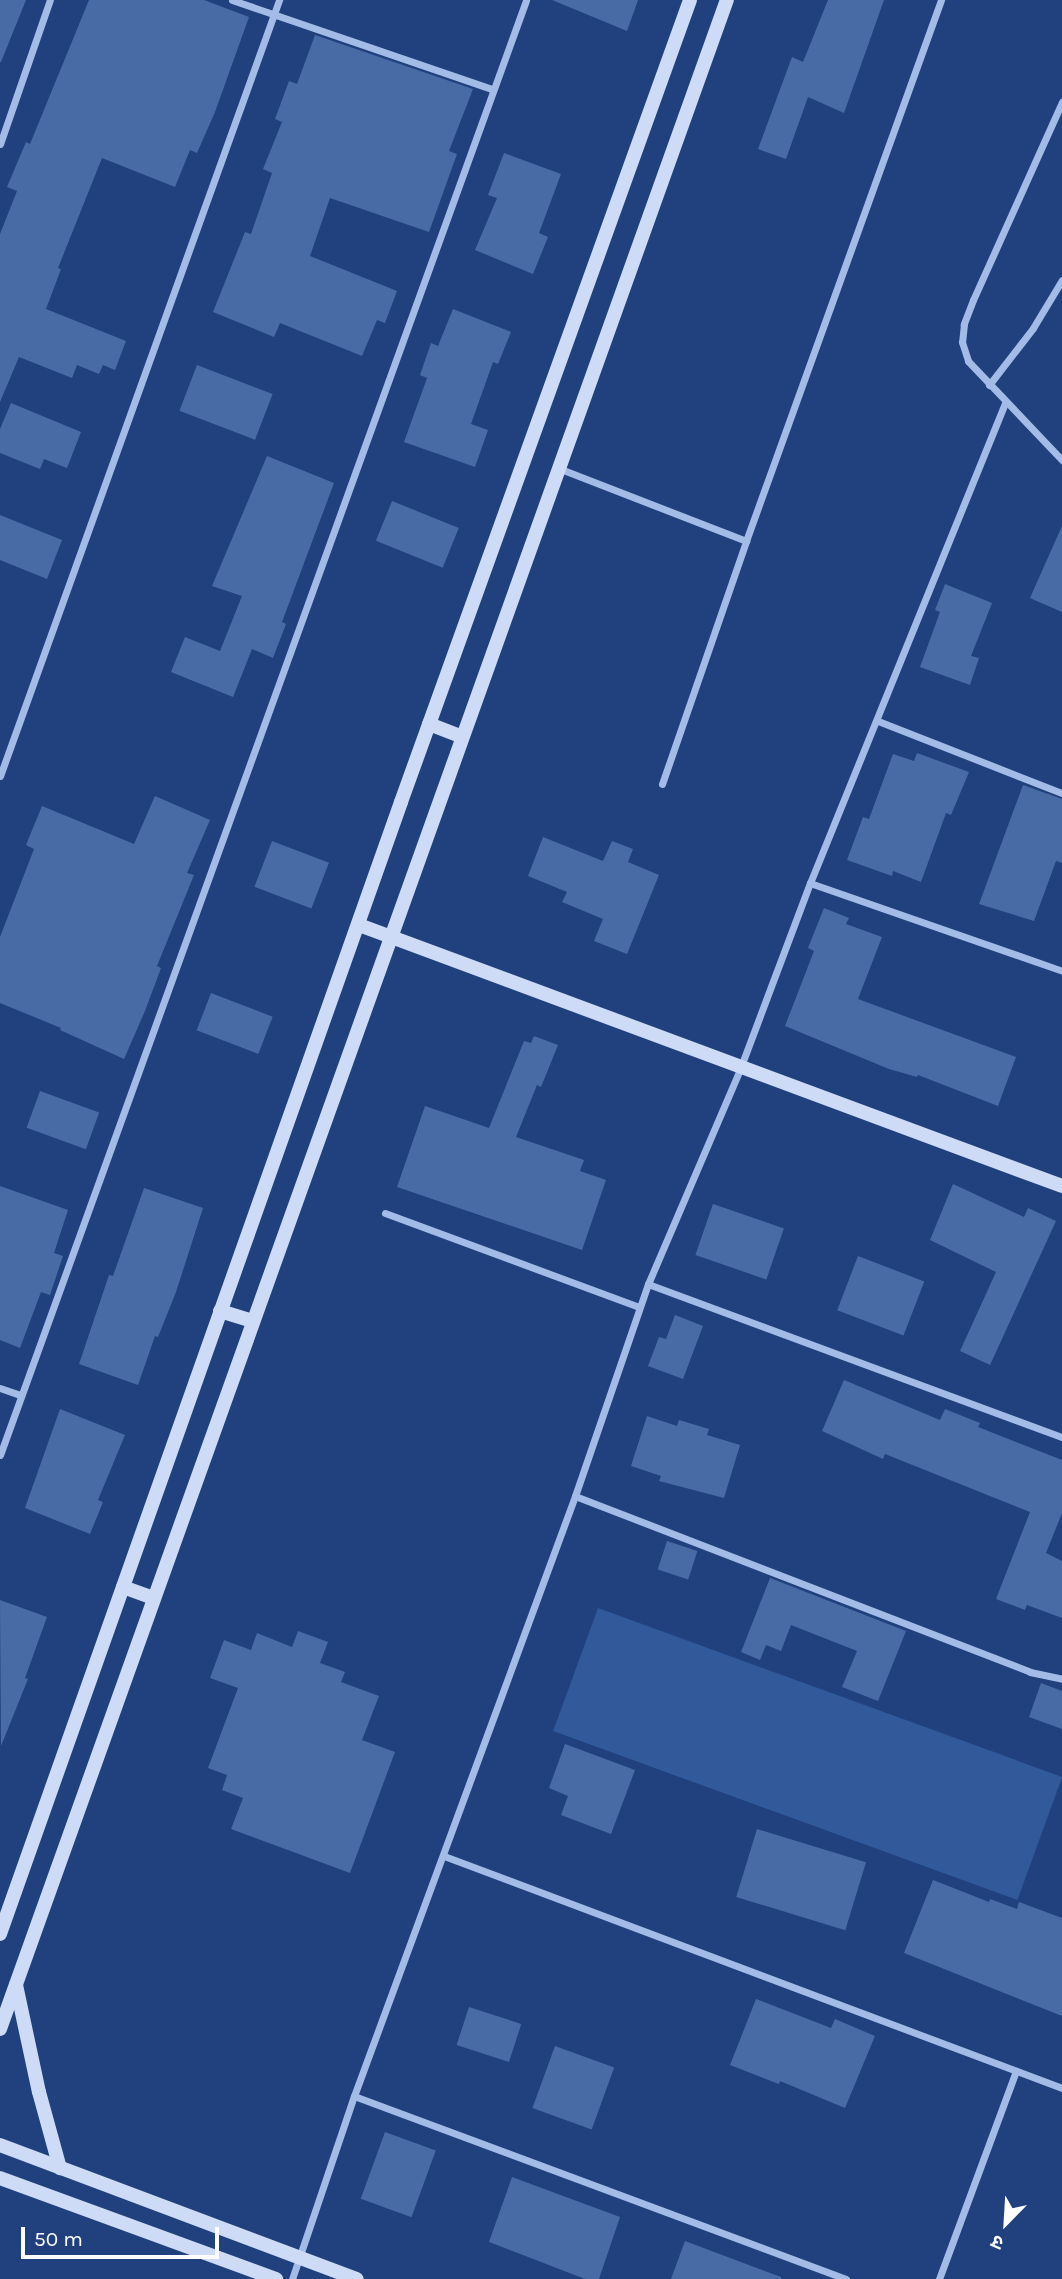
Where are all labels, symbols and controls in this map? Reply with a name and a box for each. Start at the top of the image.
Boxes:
north arrow [971,2188,1041,2258]
scale bar [24,2212,222,2256]
text: 50 m [34,2227,83,2251]
text: उ [988,2230,1007,2254]

